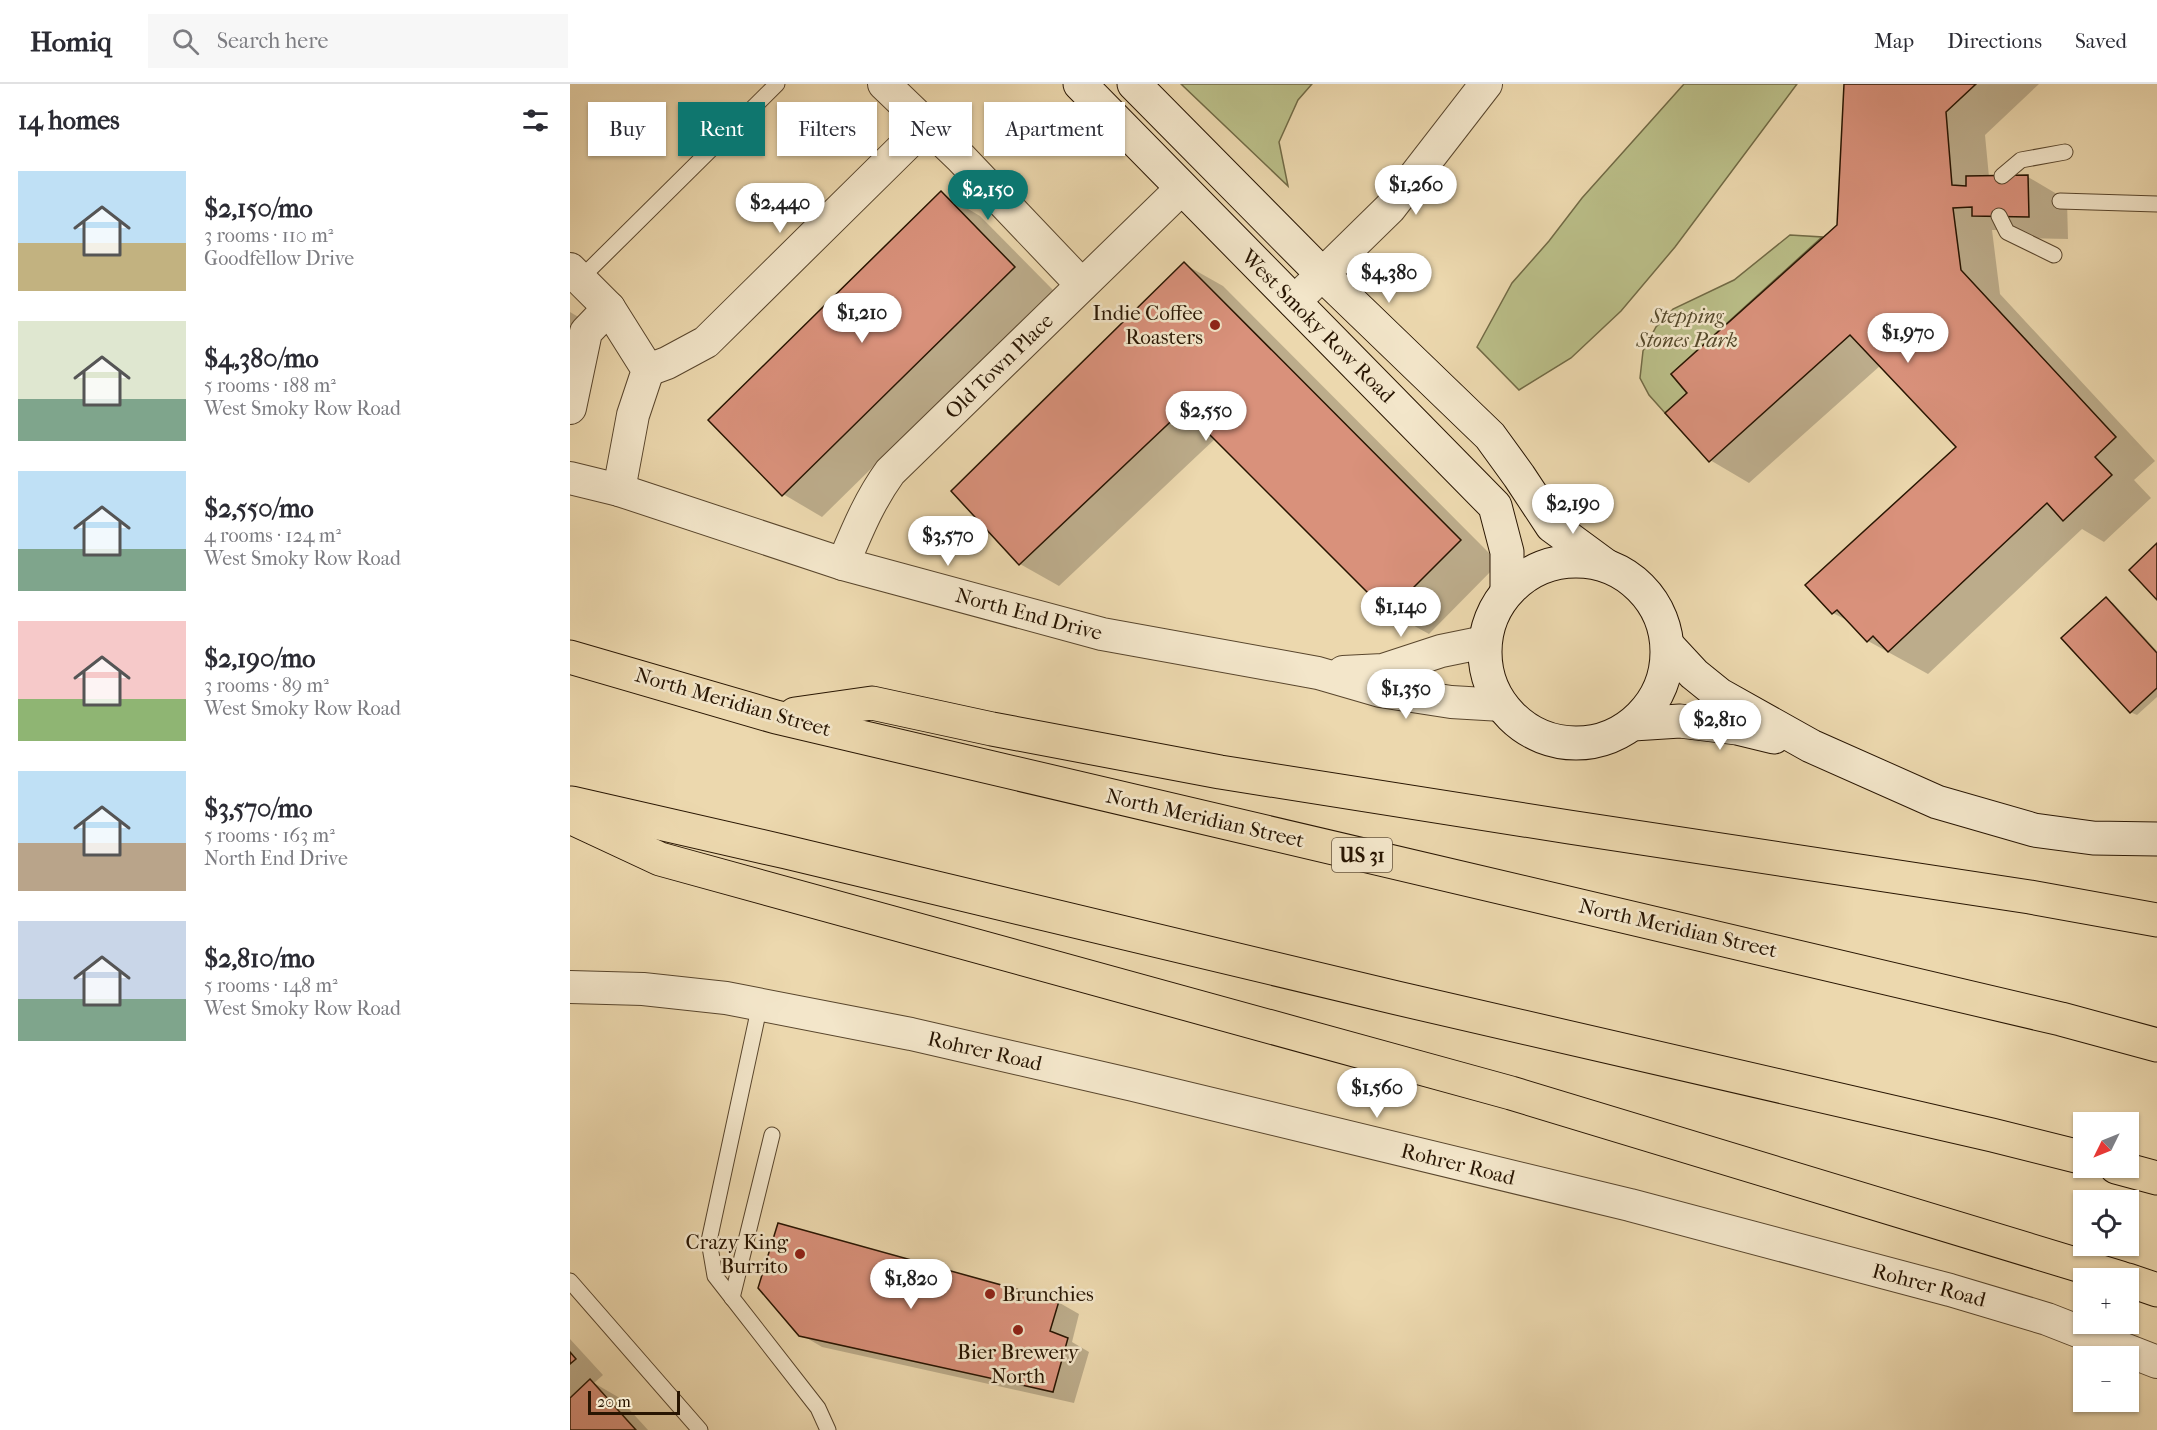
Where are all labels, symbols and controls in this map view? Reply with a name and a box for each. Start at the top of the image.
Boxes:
search box [148,14,568,68]
text: Homiq [30,25,112,58]
icon: search [169,25,202,58]
text: Search here [217,28,328,54]
text: Map [1874,29,1914,53]
text: Directions [1947,29,2042,53]
text: Saved [2075,29,2127,53]
chip: Buy [588,102,666,156]
chip: Rent [678,102,765,156]
chip: Filters [777,102,877,156]
chip: New [889,102,972,156]
chip: Apartment [984,102,1125,156]
icon: filters [519,104,552,137]
text: 14 homes [18,105,120,136]
pin: $1,260 [1367,165,1465,216]
pin: $2,150 [939,170,1037,221]
text: $1,260 [1389,173,1443,196]
text: $2,150 [962,178,1014,201]
pin: $2,440 [731,183,829,234]
text: $2,440 [750,191,810,214]
text: $2,150/mo [204,193,313,224]
icon: home [66,195,138,267]
text: 3 rooms · 110 m² [204,224,333,247]
street label: West Smoky Row Road [1236,244,1400,408]
text: Goodfellow Drive [204,247,354,270]
pin: $4,380 [1340,253,1438,304]
text: $4,380 [1361,261,1417,284]
pin: $1,210 [813,293,911,344]
text: $1,210 [837,301,887,324]
place label: Indie Coffee Roasters [1092,301,1203,349]
park label: Stepping Stones Park [1635,304,1738,352]
street label: Old Town Place [940,308,1058,424]
pin: $1,970 [1859,313,1957,364]
marker: Indie Coffee Roasters [1208,318,1222,332]
text: $1,970 [1881,321,1935,344]
text: $4,380/mo [204,343,319,374]
icon: home [66,345,138,417]
text: 5 rooms · 188 m² [204,374,336,397]
pin: $2,550 [1157,391,1255,442]
text: West Smoky Row Road [204,397,401,420]
text: $2,550 [1180,399,1232,422]
pin: $2,190 [1524,484,1622,535]
text: $2,190 [1546,492,1600,515]
text: $2,550/mo [204,493,314,524]
icon: home [66,495,138,567]
pin: $3,570 [899,516,997,567]
text: 4 rooms · 124 m² [204,524,341,547]
text: $3,570 [922,524,974,547]
text: West Smoky Row Road [204,547,401,570]
street label: North End Drive [953,583,1105,645]
pin: $1,140 [1352,587,1450,638]
text: $1,140 [1375,595,1427,618]
text: $2,190/mo [204,643,315,674]
icon: home [66,645,138,717]
street label: North Meridian Street [632,663,834,742]
pin: $1,350 [1357,669,1455,720]
text: 3 rooms · 89 m² [204,674,329,697]
text: $1,350 [1381,677,1431,700]
text: West Smoky Row Road [204,697,401,720]
pin: $2,810 [1671,700,1769,751]
text: $2,810 [1693,708,1747,731]
street label: North Meridian Street [1104,784,1307,853]
text: $3,570/mo [204,793,312,824]
icon: home [66,795,138,867]
text: 5 rooms · 163 m² [204,824,335,847]
road number: US 31 [1332,838,1392,872]
text: North End Drive [204,847,348,870]
street label: North Meridian Street [1577,894,1780,963]
text: $2,810/mo [204,943,315,974]
icon: home [66,945,138,1017]
text: 5 rooms · 148 m² [204,974,338,997]
text: West Smoky Row Road [204,997,401,1020]
street label: Rohrer Road [925,1026,1045,1076]
pin: $1,560 [1328,1068,1426,1119]
text: $1,560 [1351,1076,1403,1099]
north arrow [2073,1112,2139,1178]
map controls [2073,1112,2139,1412]
street label: Rohrer Road [1399,1138,1518,1190]
button: locate [2073,1190,2139,1256]
place label: Crazy King Burrito [685,1230,789,1278]
marker: Crazy King Burrito [793,1247,807,1261]
street label: Rohrer Road [1870,1258,1989,1312]
pin: $1,820 [862,1259,960,1310]
text: $1,820 [884,1267,938,1290]
button: + [2073,1268,2139,1334]
place label: Brunchies [1002,1282,1094,1306]
marker: Brunchies [983,1287,997,1301]
marker: Bier Brewery North [1011,1323,1025,1337]
place label: Bier Brewery North [957,1340,1080,1388]
button: − [2073,1346,2139,1412]
scale bar [588,1388,680,1416]
text: 20 m [597,1392,631,1411]

